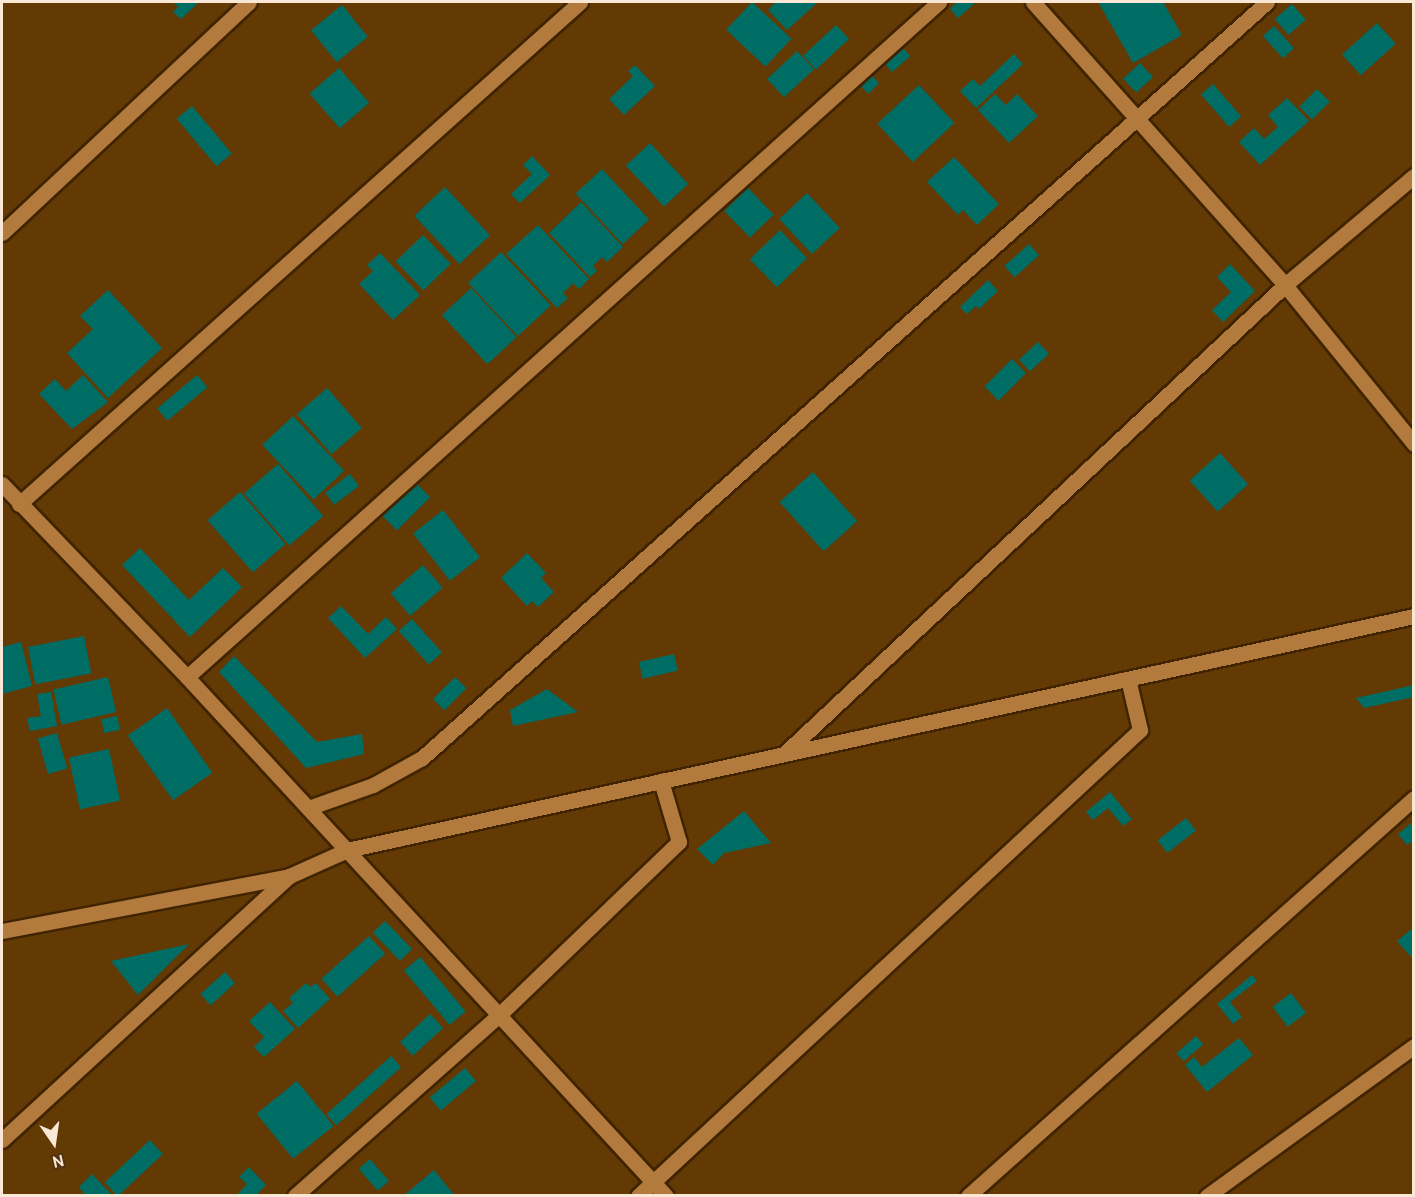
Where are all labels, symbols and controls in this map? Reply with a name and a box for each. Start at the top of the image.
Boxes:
north arrow [24,1113,84,1173]
text: N [51,1150,66,1172]

